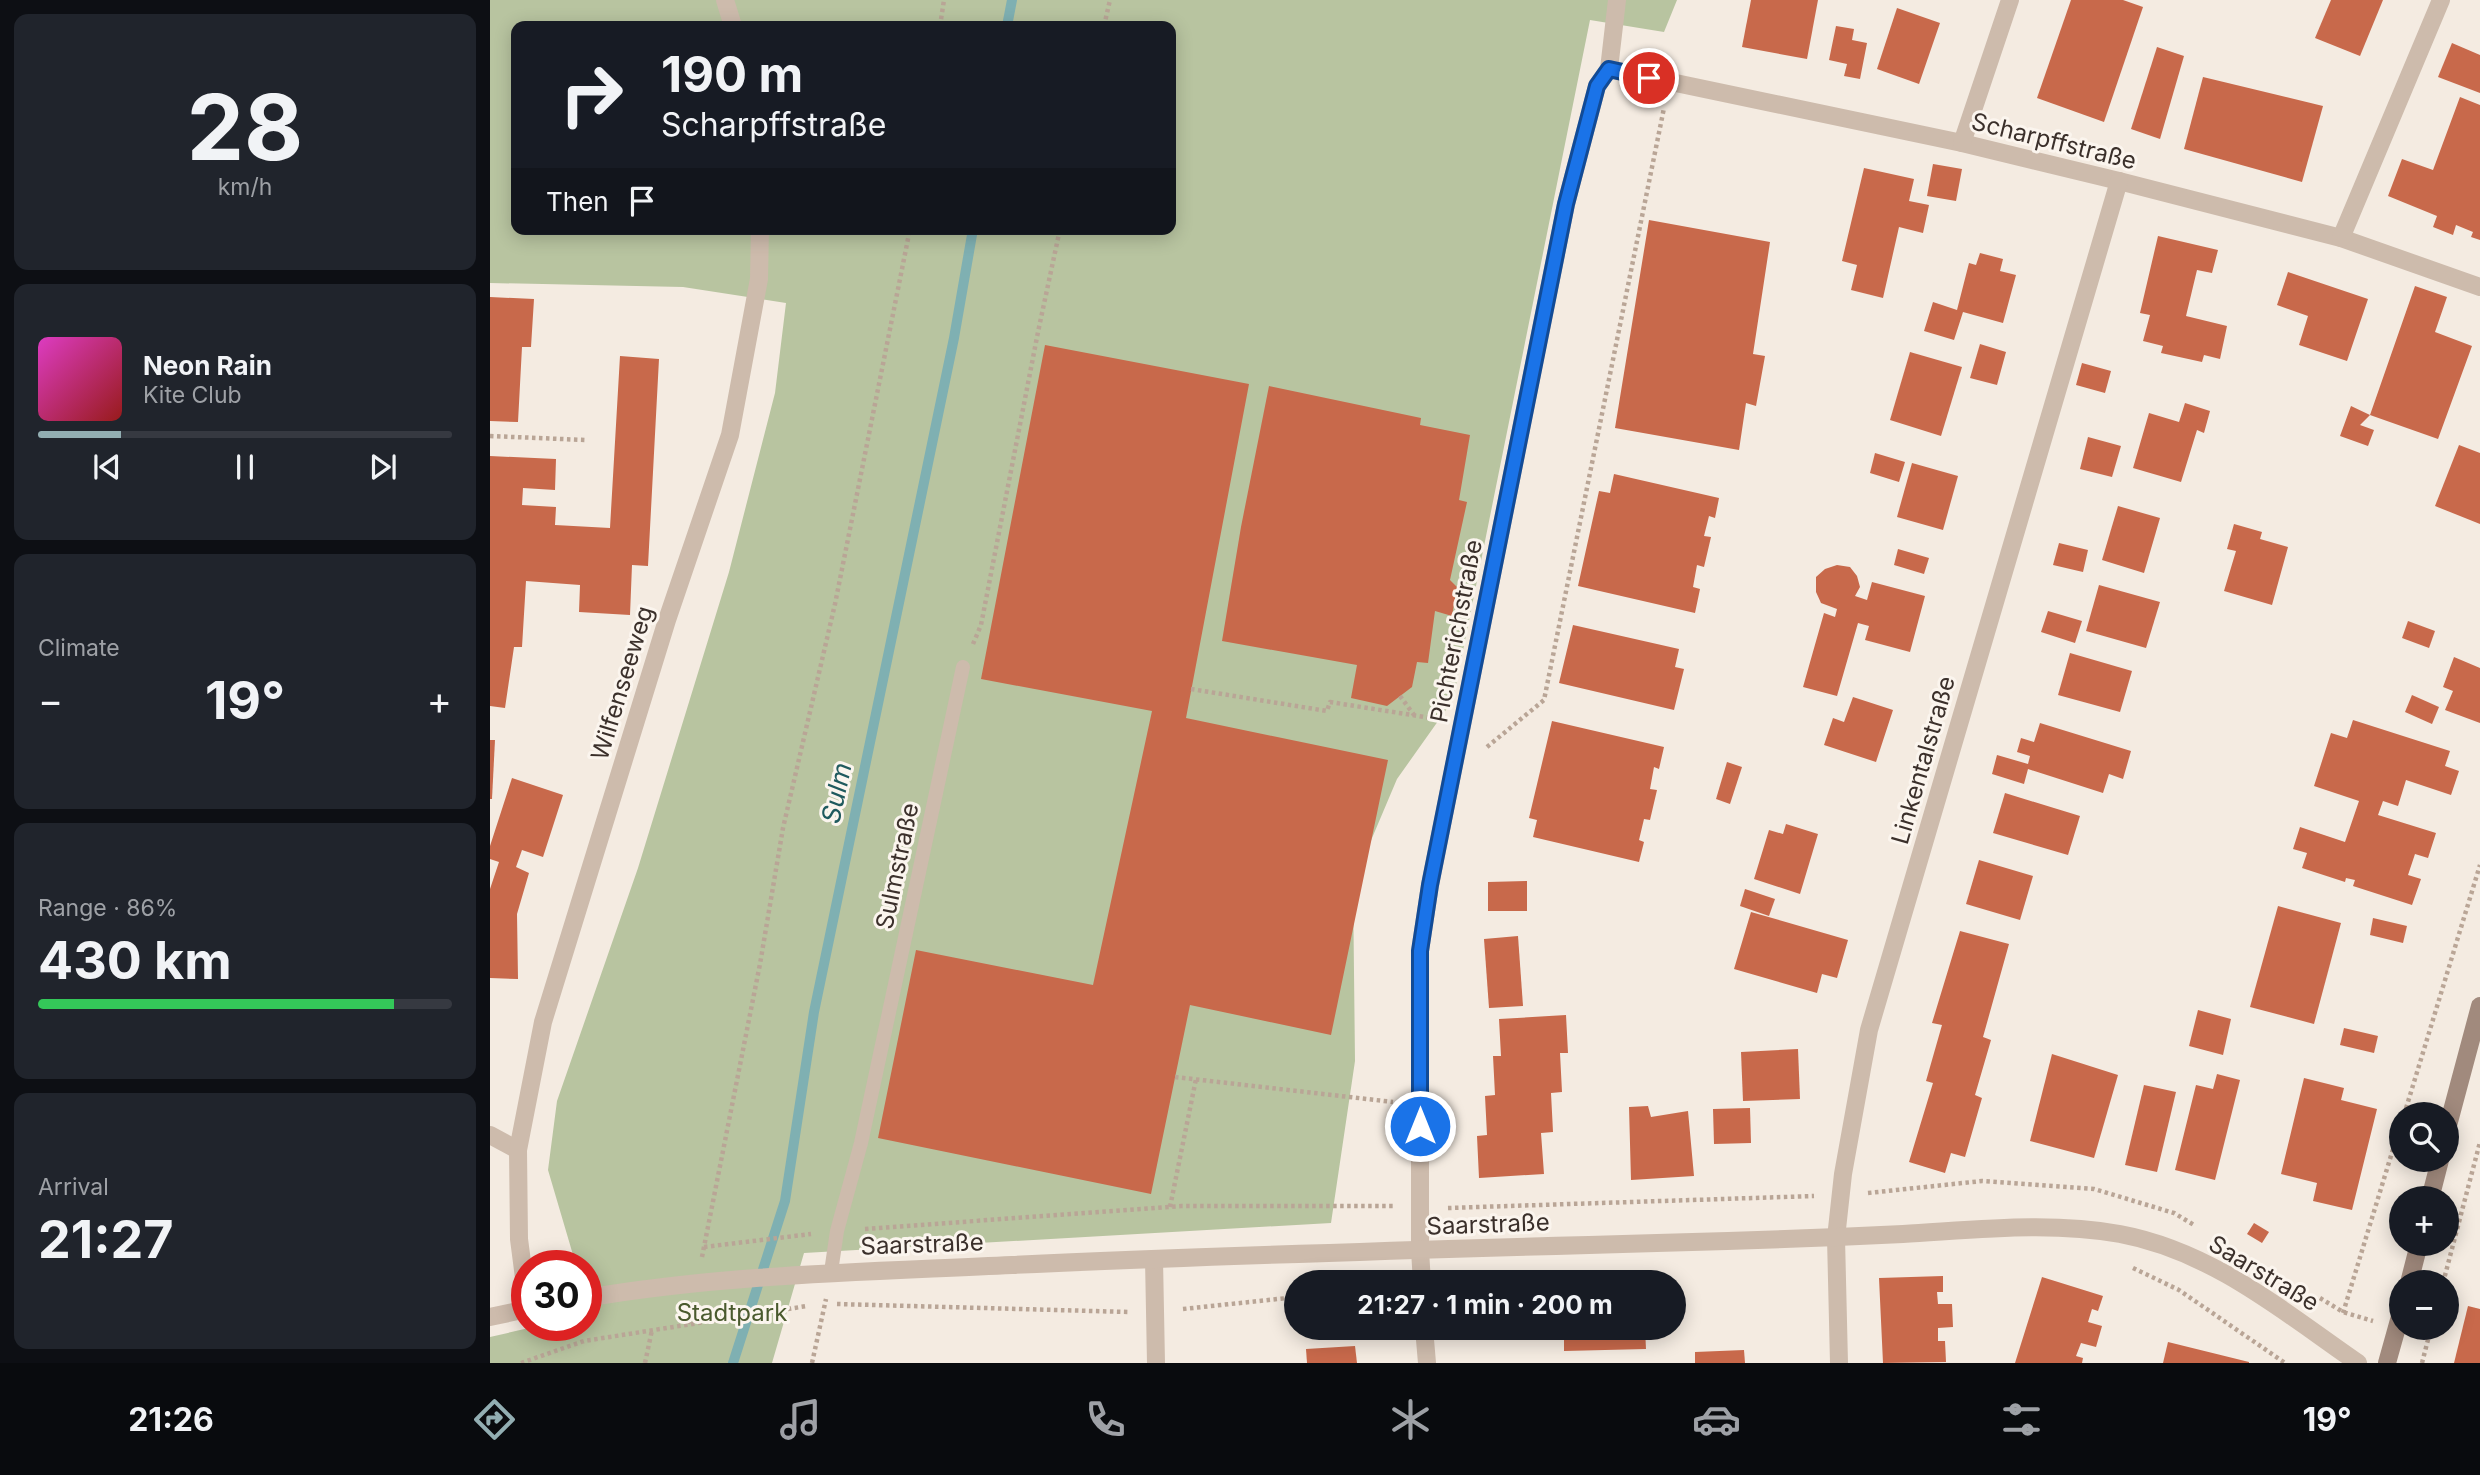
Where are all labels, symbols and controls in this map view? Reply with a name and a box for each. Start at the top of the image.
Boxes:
text: 190 m [661,45,803,104]
pin [1619,48,1679,108]
icon: right [546,49,637,140]
icon: arrive [1630,59,1668,97]
text: 28 [187,72,303,182]
text: Scharpffstraße [661,105,886,144]
street label: Scharpffstraße [1969,106,2139,176]
text: km/h [218,173,272,201]
icon: arrive [623,182,661,220]
text: Then [546,186,609,217]
text: Neon Rain [143,350,272,381]
text: Kite Club [143,381,242,409]
icon: previous [88,448,126,486]
icon: pause [226,448,264,486]
icon: next [364,448,402,486]
street label: Pichterichstraße [1424,537,1488,725]
street label: Wilfenseeweg [585,602,659,764]
text: Climate [38,634,120,662]
text: 19° [205,669,285,732]
street label: Linkentalstraße [1885,673,1961,847]
text: − [38,677,63,723]
text: + [427,677,452,723]
water label: Sulm [814,760,858,826]
street label: Sulmstraße [869,800,925,932]
text: Range · 86% [38,894,177,922]
text: 430 km [38,929,232,992]
position arrow [1383,1089,1457,1163]
map controls [2389,1102,2459,1340]
button: search [2389,1102,2459,1172]
text: Arrival [38,1173,109,1201]
button: + [2389,1186,2459,1256]
street label: Saarstraße [1426,1207,1550,1241]
text: 21:27 [38,1208,174,1271]
street label: Saarstraße [860,1227,984,1261]
street label: Saarstraße [2204,1229,2324,1317]
speed limit sign: 30 [511,1250,602,1341]
button: − [2389,1270,2459,1340]
text: 21:27 · 1 min · 200 m [1357,1289,1613,1320]
park label: Stadtpark [677,1298,787,1327]
icon: directions [470,1395,519,1444]
icon: music [776,1395,825,1444]
icon: phone [1081,1395,1130,1444]
icon: climate [1386,1395,1435,1444]
icon: car [1692,1395,1741,1444]
icon: filters [1997,1395,2046,1444]
text: 21:26 [128,1400,214,1439]
text: 19° [2303,1400,2352,1439]

